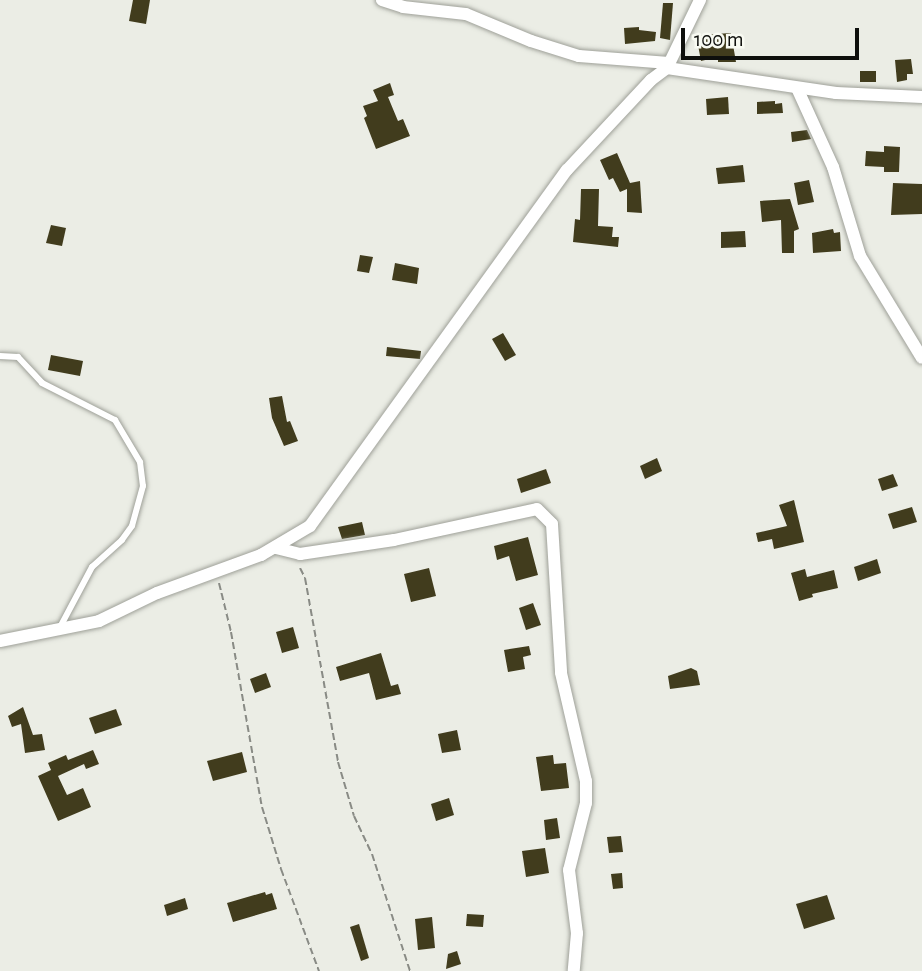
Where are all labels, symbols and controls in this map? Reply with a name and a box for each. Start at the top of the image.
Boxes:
scale bar [684,14,862,58]
text: 100 m [694,29,744,50]

